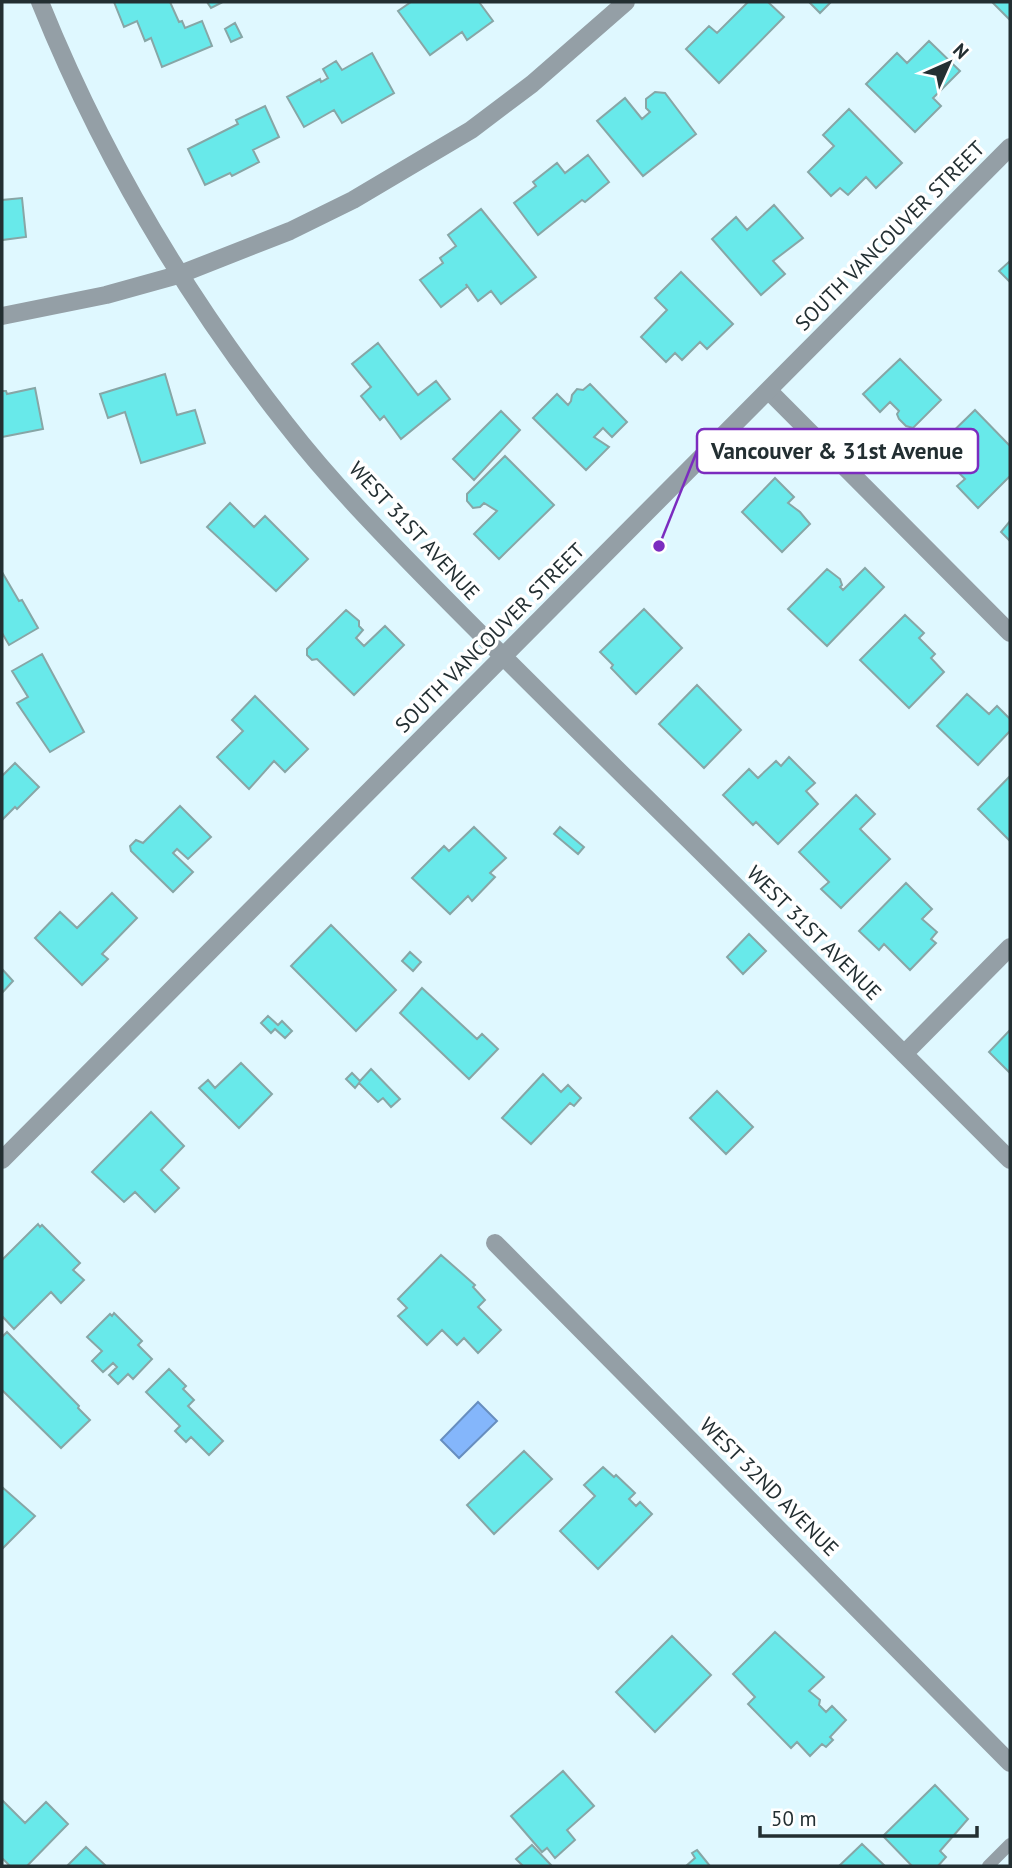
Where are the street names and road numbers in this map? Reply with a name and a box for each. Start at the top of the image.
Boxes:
street label: SOUTH VANCOUVER STREET [789,135,991,336]
street label: WEST 31ST AVENUE [343,456,485,606]
street label: SOUTH VANCOUVER STREET [389,537,591,738]
street label: WEST 31ST AVENUE [741,860,887,1006]
street label: WEST 32ND AVENUE [694,1412,844,1562]

